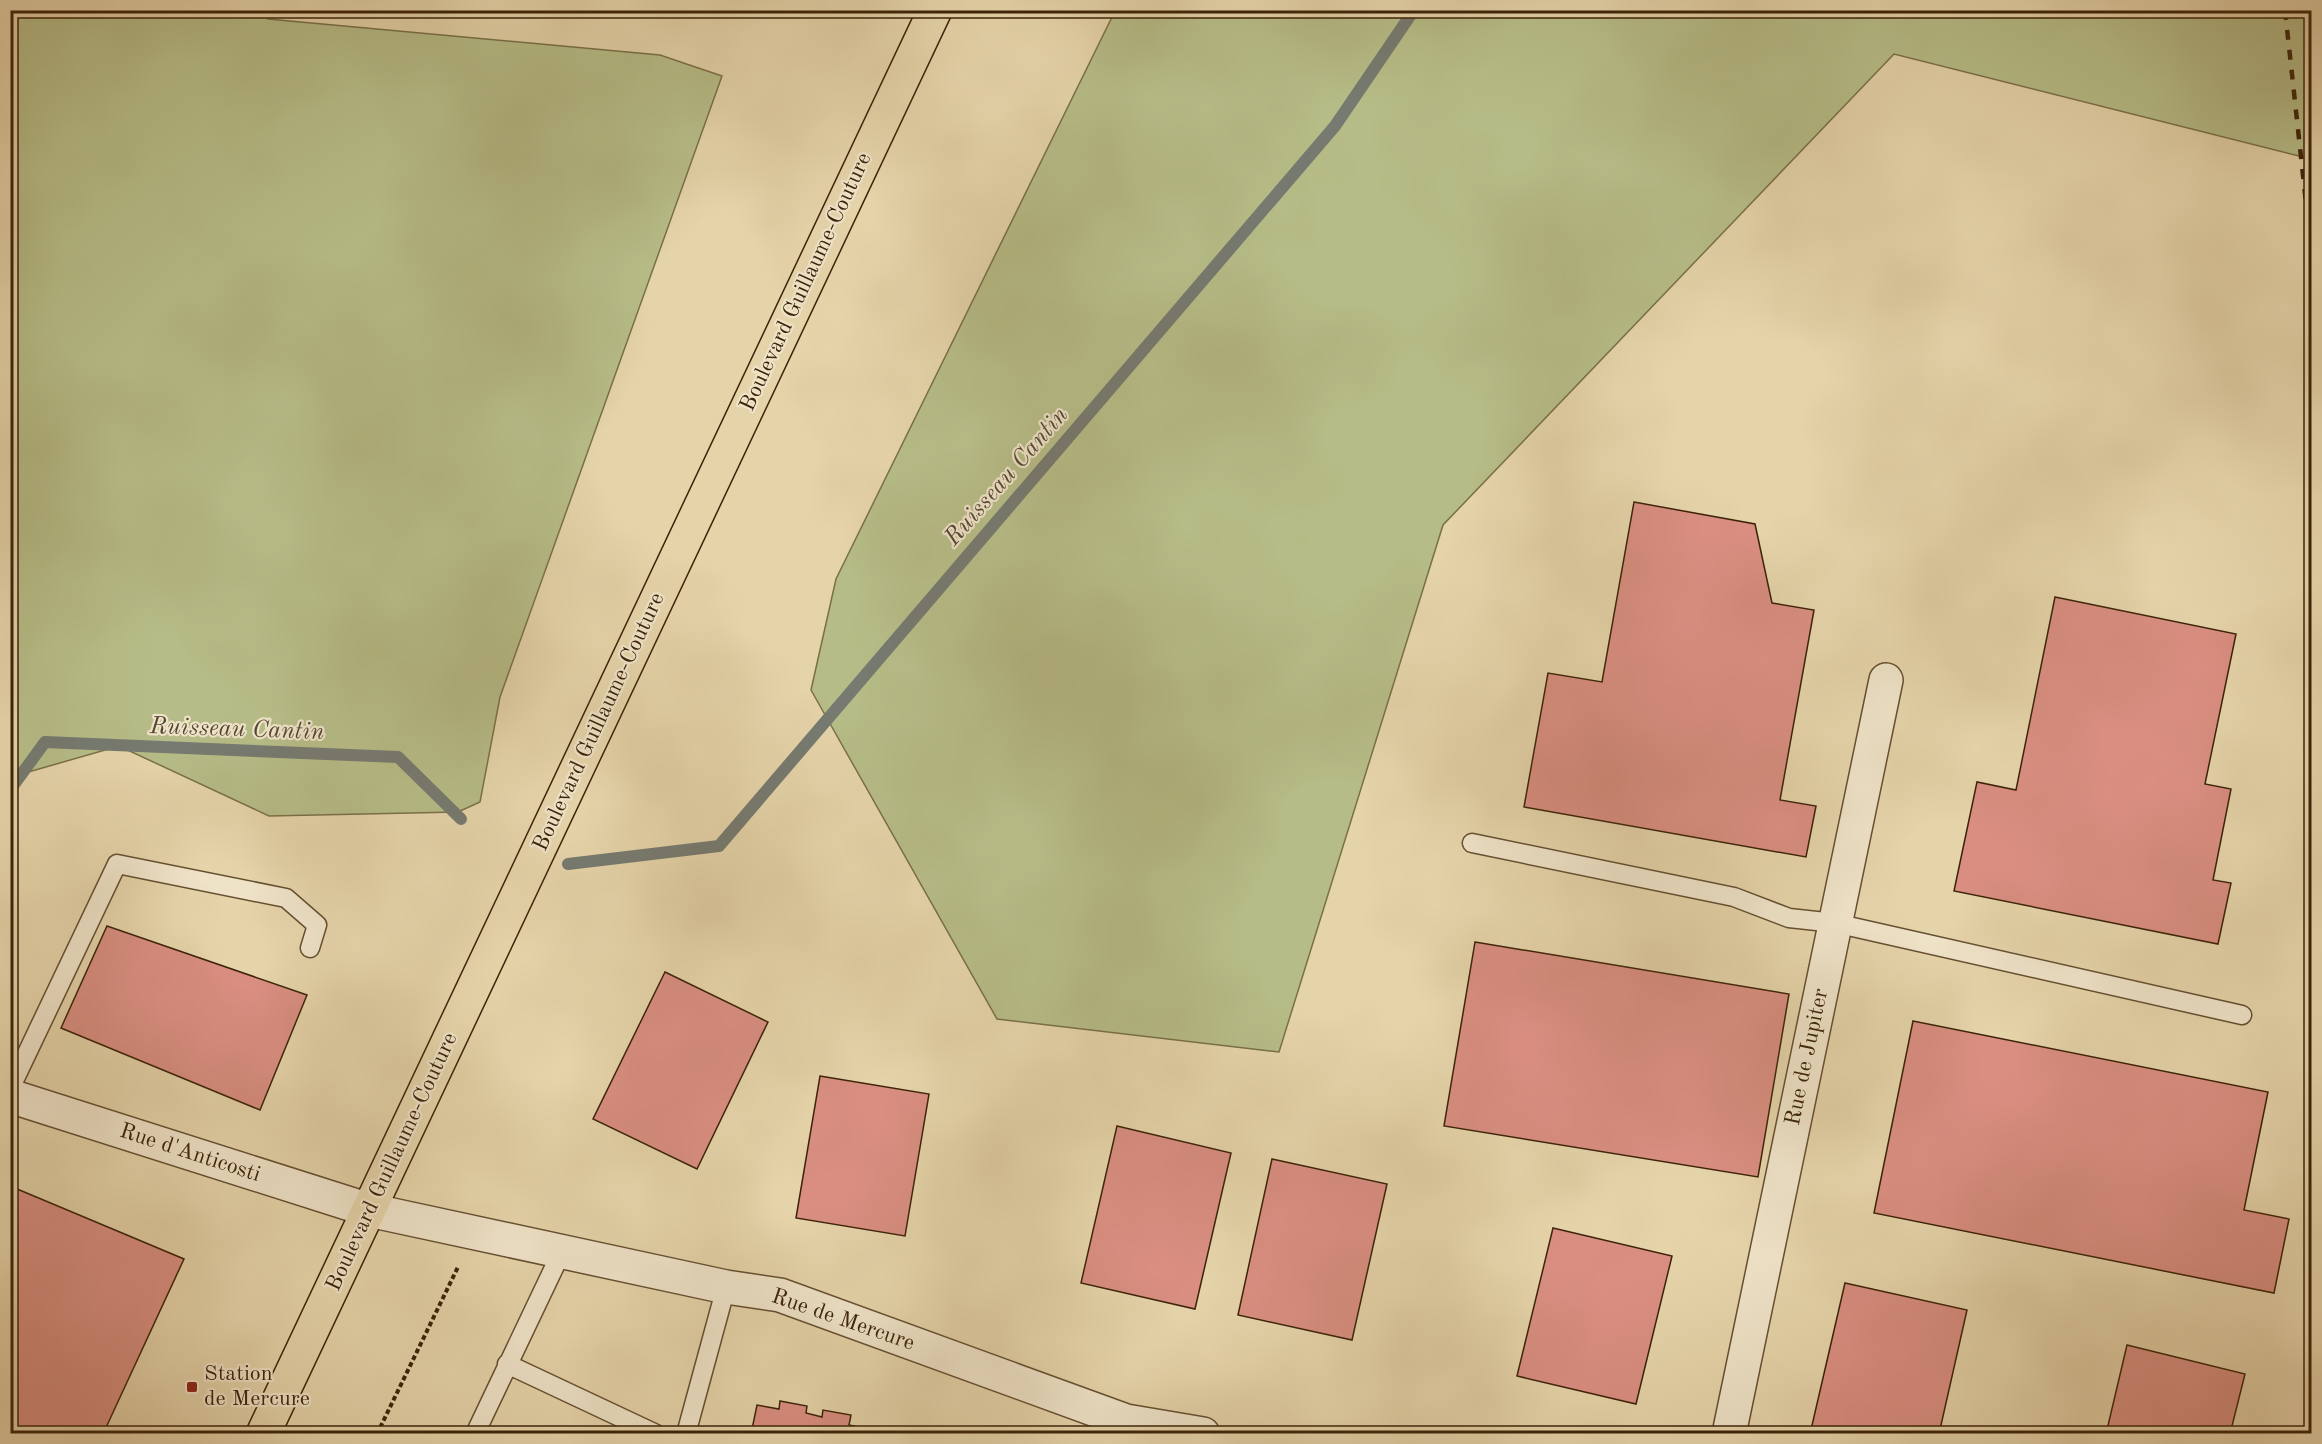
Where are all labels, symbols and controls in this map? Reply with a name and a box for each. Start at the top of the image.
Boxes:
street label: Boulevard Guillaume-Couture [736,149,876,415]
water label: Ruisseau Cantin [940,403,1073,551]
street label: Boulevard Guillaume-Couture [529,589,669,855]
water label: Ruisseau Cantin [148,715,325,745]
street label: Rue de Jupiter [1782,987,1832,1127]
street label: Boulevard Guillaume-Couture [322,1029,462,1295]
street label: Rue d'Anticosti [117,1120,263,1186]
street label: Rue de Mercure [769,1285,917,1355]
place label: Station de Mercure [204,1363,310,1410]
marker: Station de Mercure [185,1380,199,1394]

